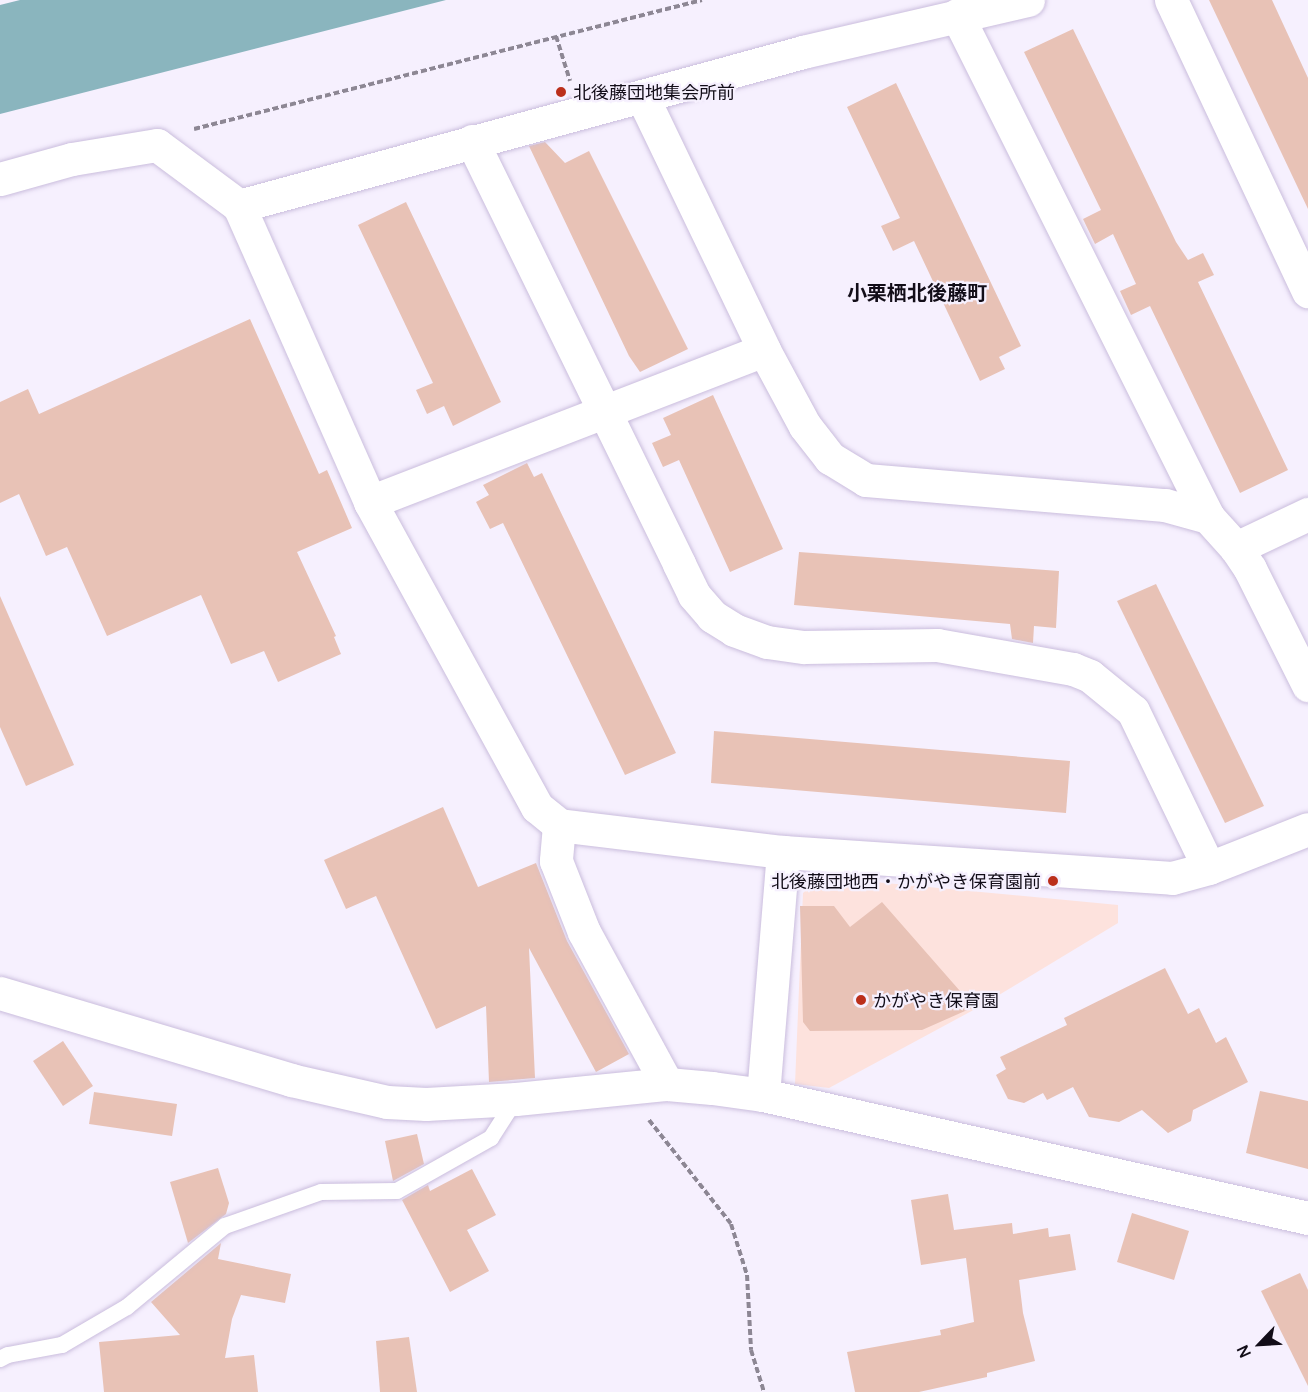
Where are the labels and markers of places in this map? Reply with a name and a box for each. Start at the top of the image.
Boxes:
place label: 北後藤団地集会所前 [573,81,735,103]
marker: 北後藤団地集会所前 [554,85,568,99]
place label: 北後藤団地西・かがやき保育園前 [771,870,1041,892]
marker: 北後藤団地西・かがやき保育園前 [1046,874,1060,888]
place label: かがやき保育園 [873,989,999,1011]
marker: かがやき保育園 [854,993,868,1007]

